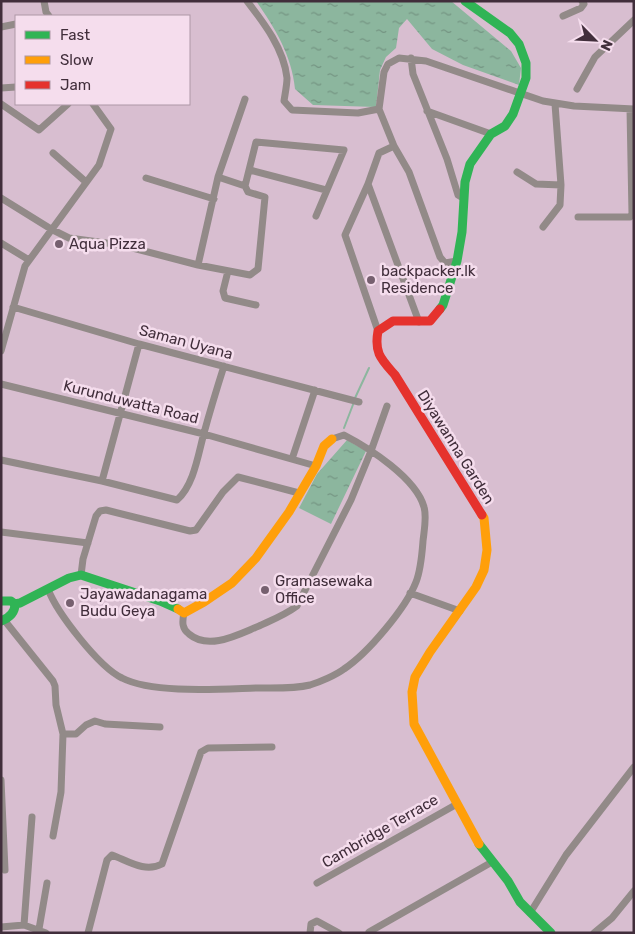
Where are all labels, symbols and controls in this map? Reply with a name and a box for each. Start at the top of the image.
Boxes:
legend [15,15,190,105]
north arrow [570,15,620,65]
text: Fast [60,26,90,44]
text: N [597,37,616,53]
text: Slow [60,51,93,69]
text: Jam [60,76,91,94]
place label: Aqua Pizza [69,235,146,253]
marker: Aqua Pizza [53,238,65,250]
place label: backpacker.lk Residence [381,262,476,297]
marker: backpacker.lk Residence [365,274,377,286]
street label: Saman Uyana [137,321,235,363]
street label: Kurunduwatta Road [62,376,200,428]
street label: Diyawanna Garden [414,387,498,507]
place label: Gramasewaka Office [275,572,372,607]
marker: Gramasewaka Office [259,584,271,596]
place label: Jayawadanagama Budu Geya [80,585,207,620]
marker: Jayawadanagama Budu Geya [64,597,76,609]
street label: Cambridge Terrace [319,790,441,872]

